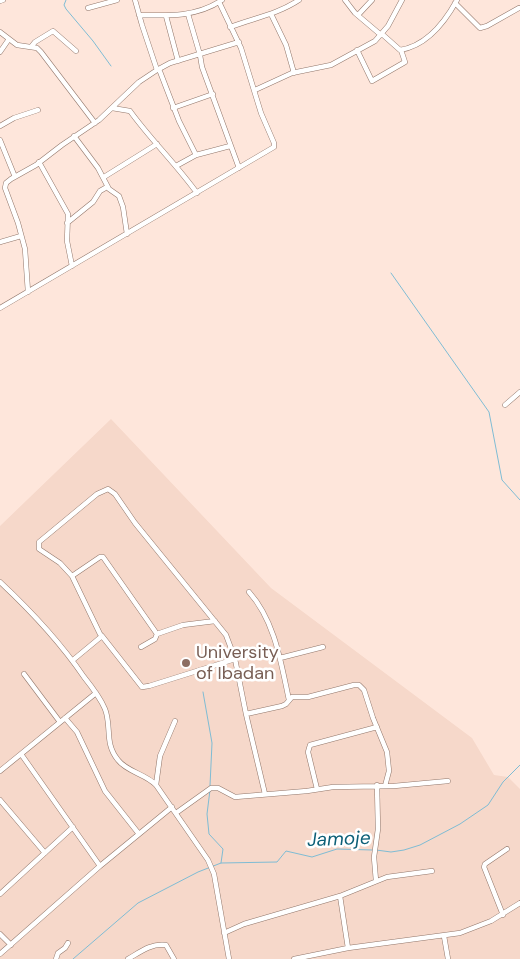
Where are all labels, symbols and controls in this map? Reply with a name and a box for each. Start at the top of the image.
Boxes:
place label: University of Ibadan [196,642,279,684]
marker: University of Ibadan [180,657,192,669]
water label: Jamoje [307,827,371,853]

